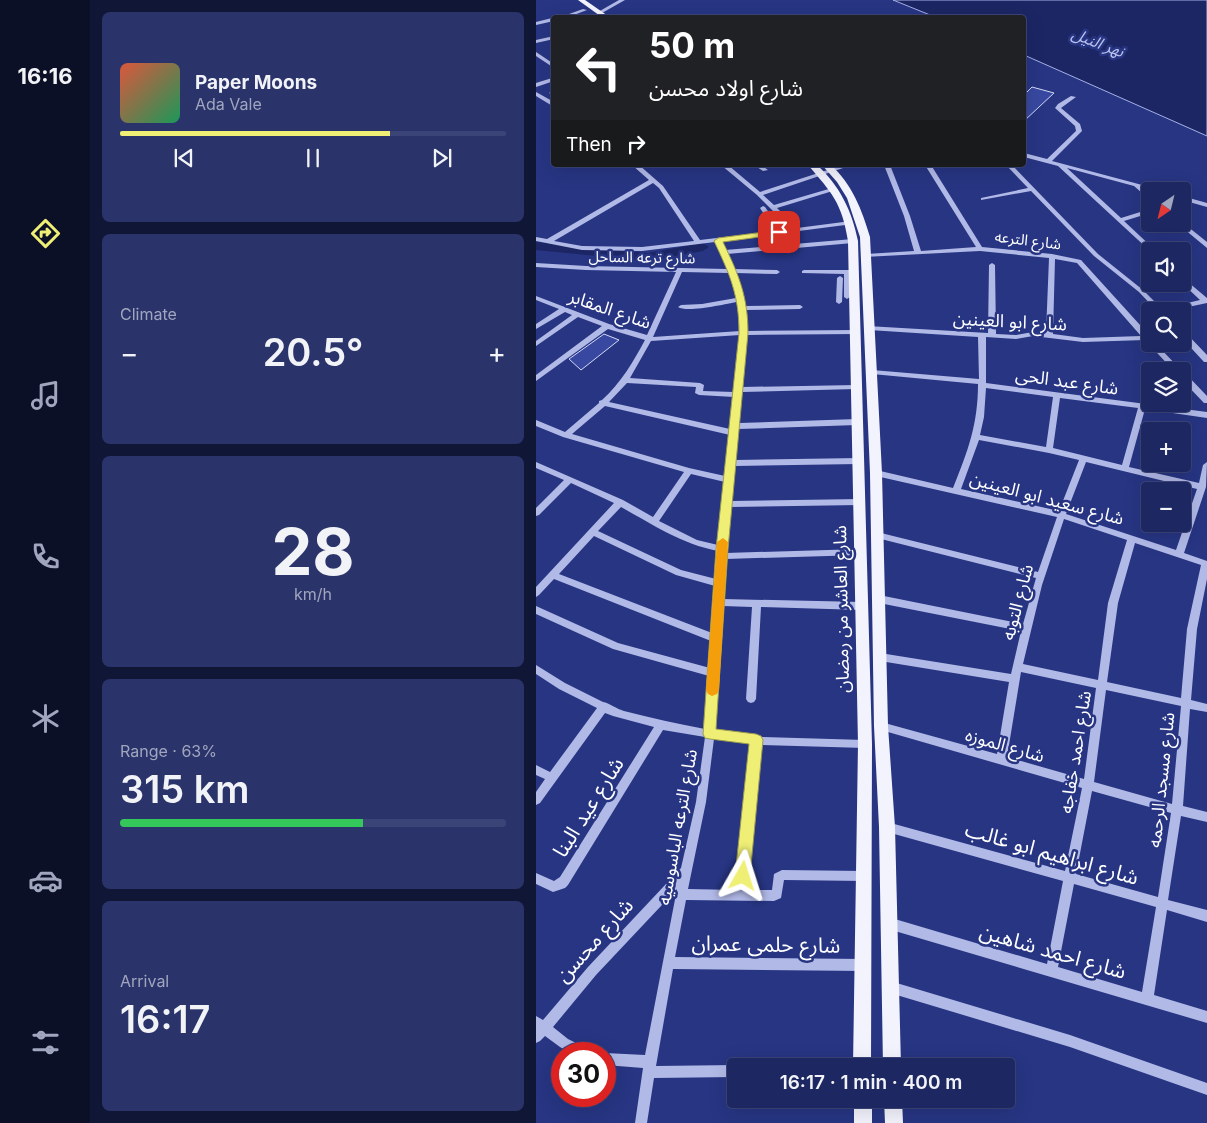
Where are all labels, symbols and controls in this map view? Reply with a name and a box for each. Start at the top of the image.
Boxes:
water label: نهر النيل [1069,23,1128,62]
text: 50 m [649,24,735,66]
icon: left [566,35,631,100]
text: 16:16 [18,63,72,89]
text: Paper Moons [195,71,317,94]
text: شارع اولاد محسن [649,75,803,101]
text: Ada Vale [195,94,262,114]
icon: right [622,130,650,158]
text: Then [566,133,612,156]
icon: previous [170,144,198,172]
icon: pause [299,144,327,172]
icon: next [428,144,456,172]
north arrow [1141,182,1191,232]
map controls [1141,182,1191,532]
pin [758,211,800,253]
icon: directions [28,216,63,251]
icon: arrive [765,218,793,246]
street label: شارع الترعه [993,226,1063,257]
button: sound [1141,242,1191,292]
street label: شارع ترعه الساحل [588,247,696,270]
street label: شارع المقابر [564,285,654,337]
button: search [1141,302,1191,352]
text: Climate [120,304,177,324]
street label: شارع ابو العينين [952,308,1067,338]
text: 20.5° [263,329,363,375]
text: − [120,336,139,370]
text: + [487,336,506,370]
button: layers [1141,362,1191,412]
street label: شارع عبد الحى [1014,363,1120,403]
icon: music [28,378,63,413]
button: + [1141,422,1191,472]
street label: شارع سعيد ابو العينين [967,467,1126,533]
button: − [1141,482,1191,532]
text: 28 [271,512,355,591]
street label: شارع العاشر من رمضان [829,525,857,693]
icon: phone [28,539,63,574]
street label: شارع التوبه [997,562,1041,643]
text: km/h [294,584,332,604]
street label: شارع احمد خفاجه [1055,689,1099,816]
icon: climate [28,701,63,736]
street label: شارع مسجد الرحمه [1143,711,1183,849]
street label: شارع الموزه [962,724,1047,770]
text: Range · 63% [120,741,217,761]
street label: شارع الترعه الباسوسيه [653,747,705,907]
street label: شارع عيد البنا [547,752,631,863]
text: 315 km [120,766,250,812]
street label: شارع ابراهيم ابو غالب [961,816,1142,893]
position arrow [716,849,768,901]
icon: car [28,863,63,898]
street label: شارع محسن [550,893,640,989]
street label: شارع احمد شاهين [976,918,1129,987]
street label: شارع حلمى عمران [691,930,841,961]
text: Arrival [120,971,169,991]
text: 16:17 [120,996,210,1042]
icon: filters [28,1025,63,1060]
speed limit sign: 30 [551,1042,616,1107]
text: 16:17 · 1 min · 400 m [780,1071,962,1094]

